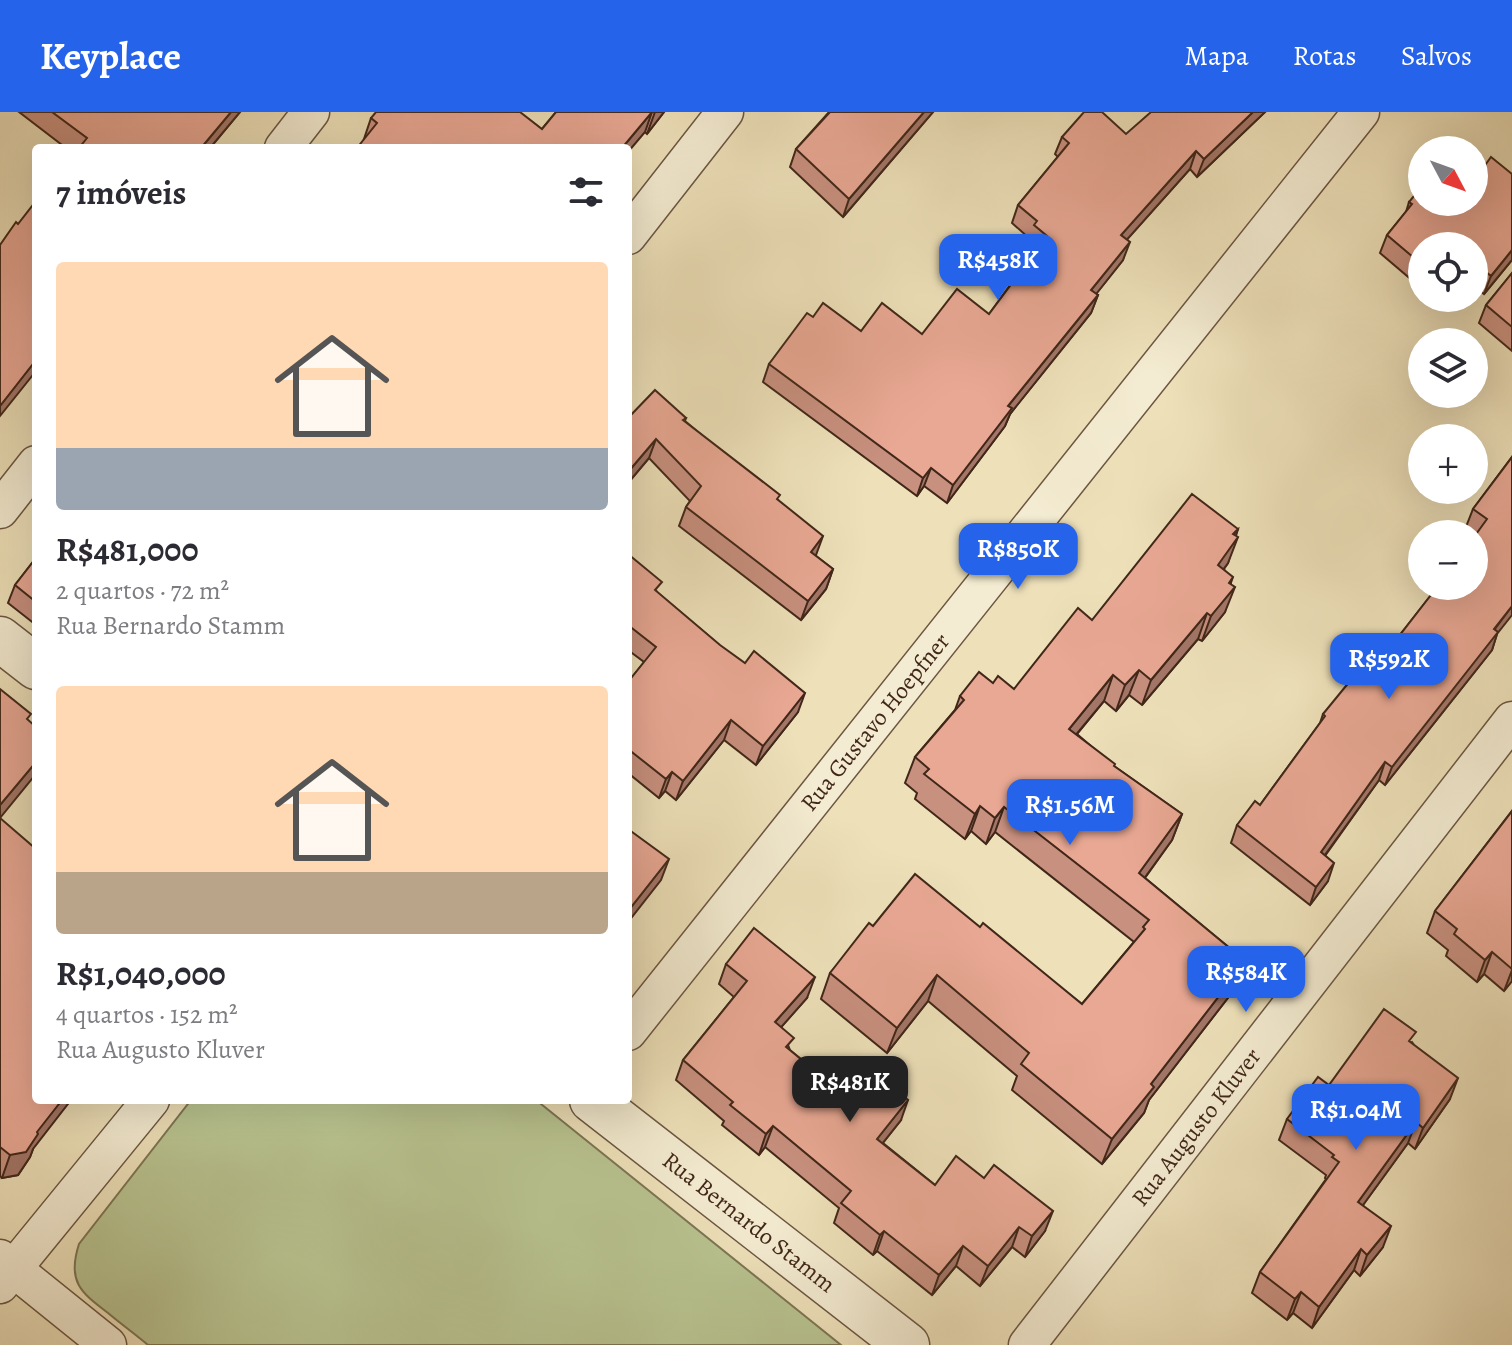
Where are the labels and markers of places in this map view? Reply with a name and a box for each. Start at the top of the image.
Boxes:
pin: R$458K [933,234,1063,302]
pin: R$850K [953,523,1083,591]
pin: R$592K [1324,633,1454,701]
pin: R$1.56M [996,779,1144,847]
pin: R$584K [1181,946,1311,1014]
pin: R$481K [785,1056,915,1124]
pin: R$1.04M [1282,1084,1430,1152]

